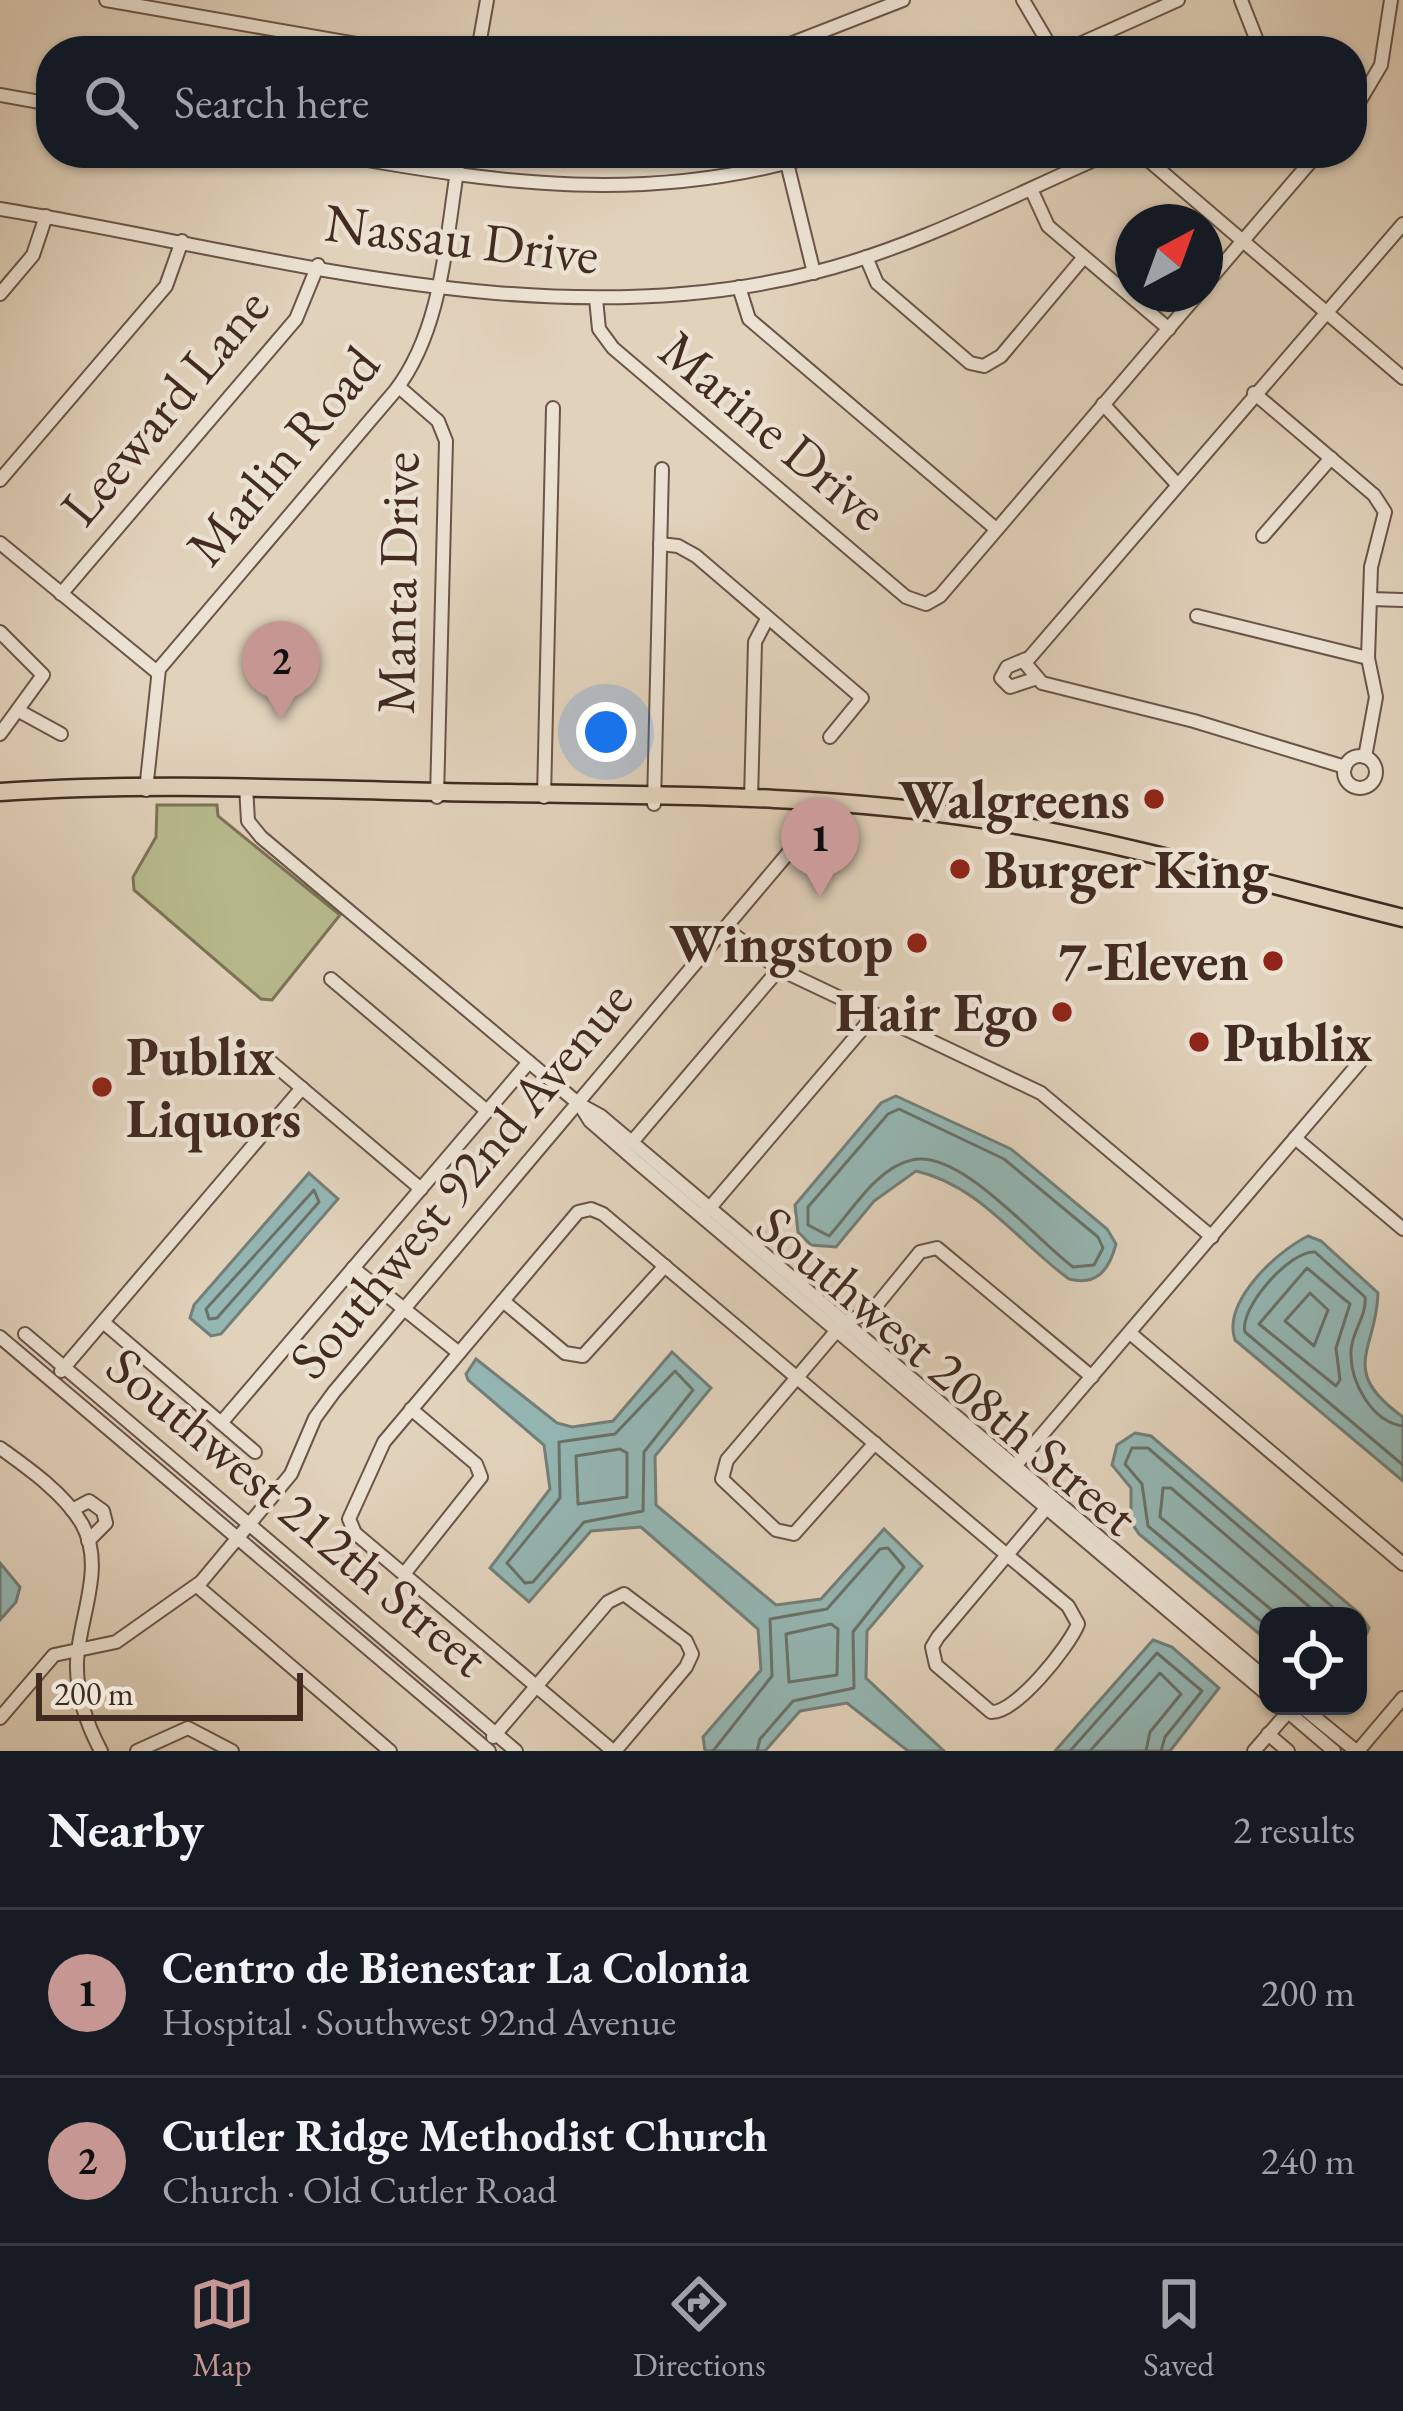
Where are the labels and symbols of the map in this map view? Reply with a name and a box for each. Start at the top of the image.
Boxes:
street label: Nassau Drive [321,186,603,290]
north arrow [1115,204,1223,312]
street label: Leeward Lane [44,273,284,539]
street label: Marine Drive [646,314,902,546]
street label: Marlin Road [170,330,395,579]
street label: Manta Drive [360,451,434,715]
pin: 2 [242,621,320,720]
your location [576,702,636,762]
place label: Walgreens [898,764,1130,834]
marker: Walgreens [1141,786,1167,812]
pin: 1 [781,798,859,897]
place label: Burger King [984,834,1270,904]
marker: Burger King [947,856,973,882]
place label: Wingstop [669,908,893,978]
place label: 7-Eleven [1058,926,1249,996]
marker: Wingstop [904,930,930,956]
marker: 7-Eleven [1260,948,1286,974]
street label: Southwest 92nd Avenue [273,965,647,1393]
place label: Hair Ego [835,977,1038,1047]
marker: Hair Ego [1049,999,1075,1025]
place label: Publix [1223,1007,1373,1077]
place label: Publix Liquors [126,1021,301,1153]
marker: Publix [1186,1029,1212,1055]
marker: Publix Liquors [89,1074,115,1100]
street label: Southwest 208th Street [743,1190,1153,1550]
street label: Southwest 212th Street [93,1331,503,1691]
scale bar [36,1667,303,1720]

